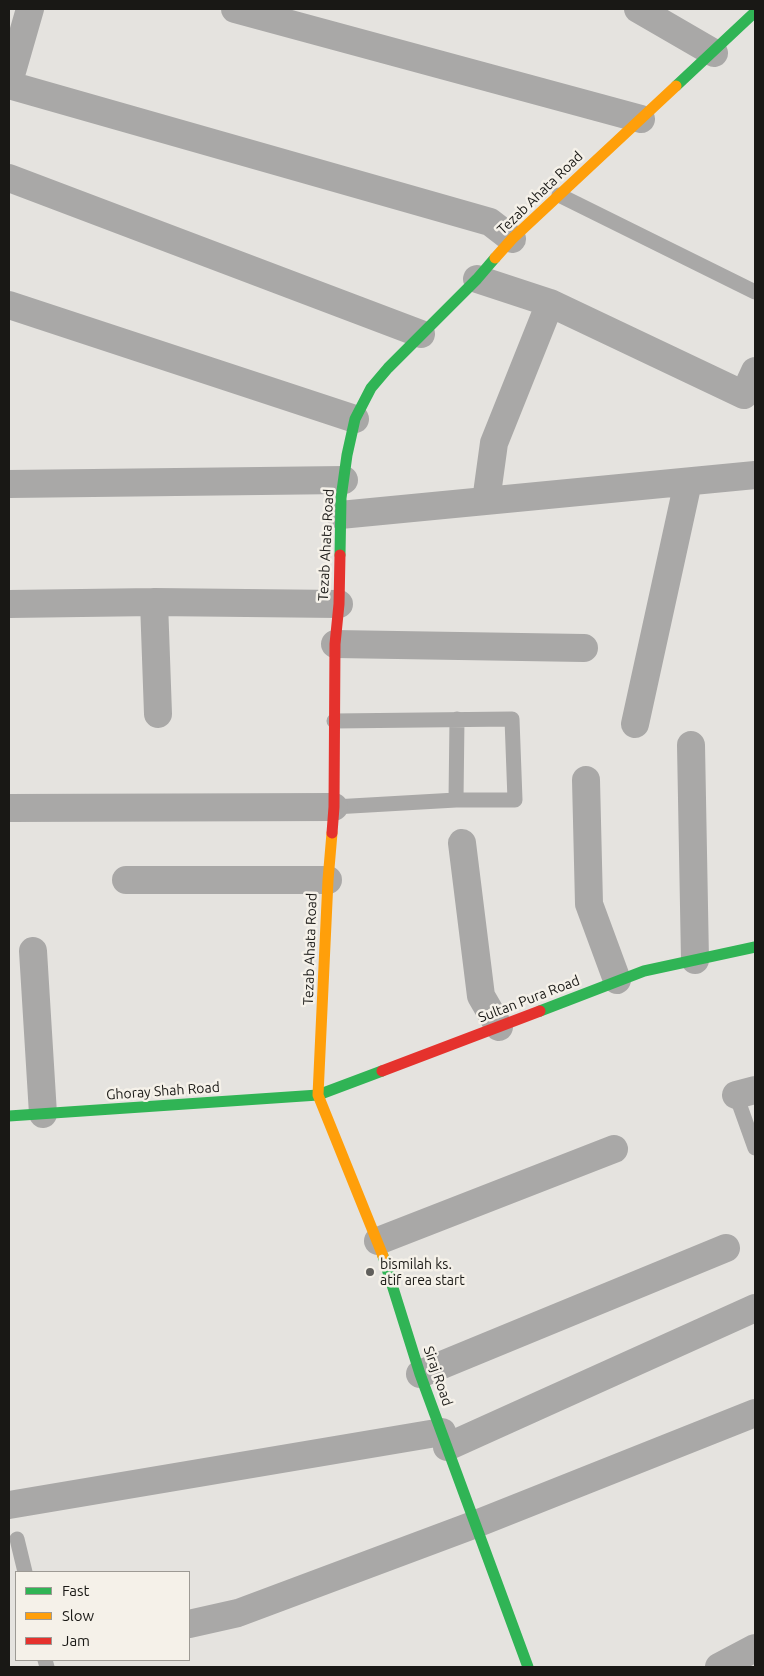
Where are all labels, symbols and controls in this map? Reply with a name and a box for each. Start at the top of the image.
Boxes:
street label: Tezab Ahata Road [494,148,586,238]
street label: Tezab Ahata Road [315,488,337,602]
street label: Tezab Ahata Road [300,893,320,1005]
street label: Sultan Pura Road [476,972,582,1026]
street label: Ghoray Shah Road [106,1079,220,1103]
place label: bismilah ks. atif area start [380,1256,465,1288]
marker: bismilah ks. atif area start [364,1266,376,1278]
street label: Siraj Road [420,1344,456,1408]
legend [15,1571,190,1661]
text: Fast [62,1582,89,1599]
text: Slow [62,1607,94,1624]
text: Jam [62,1632,90,1649]

